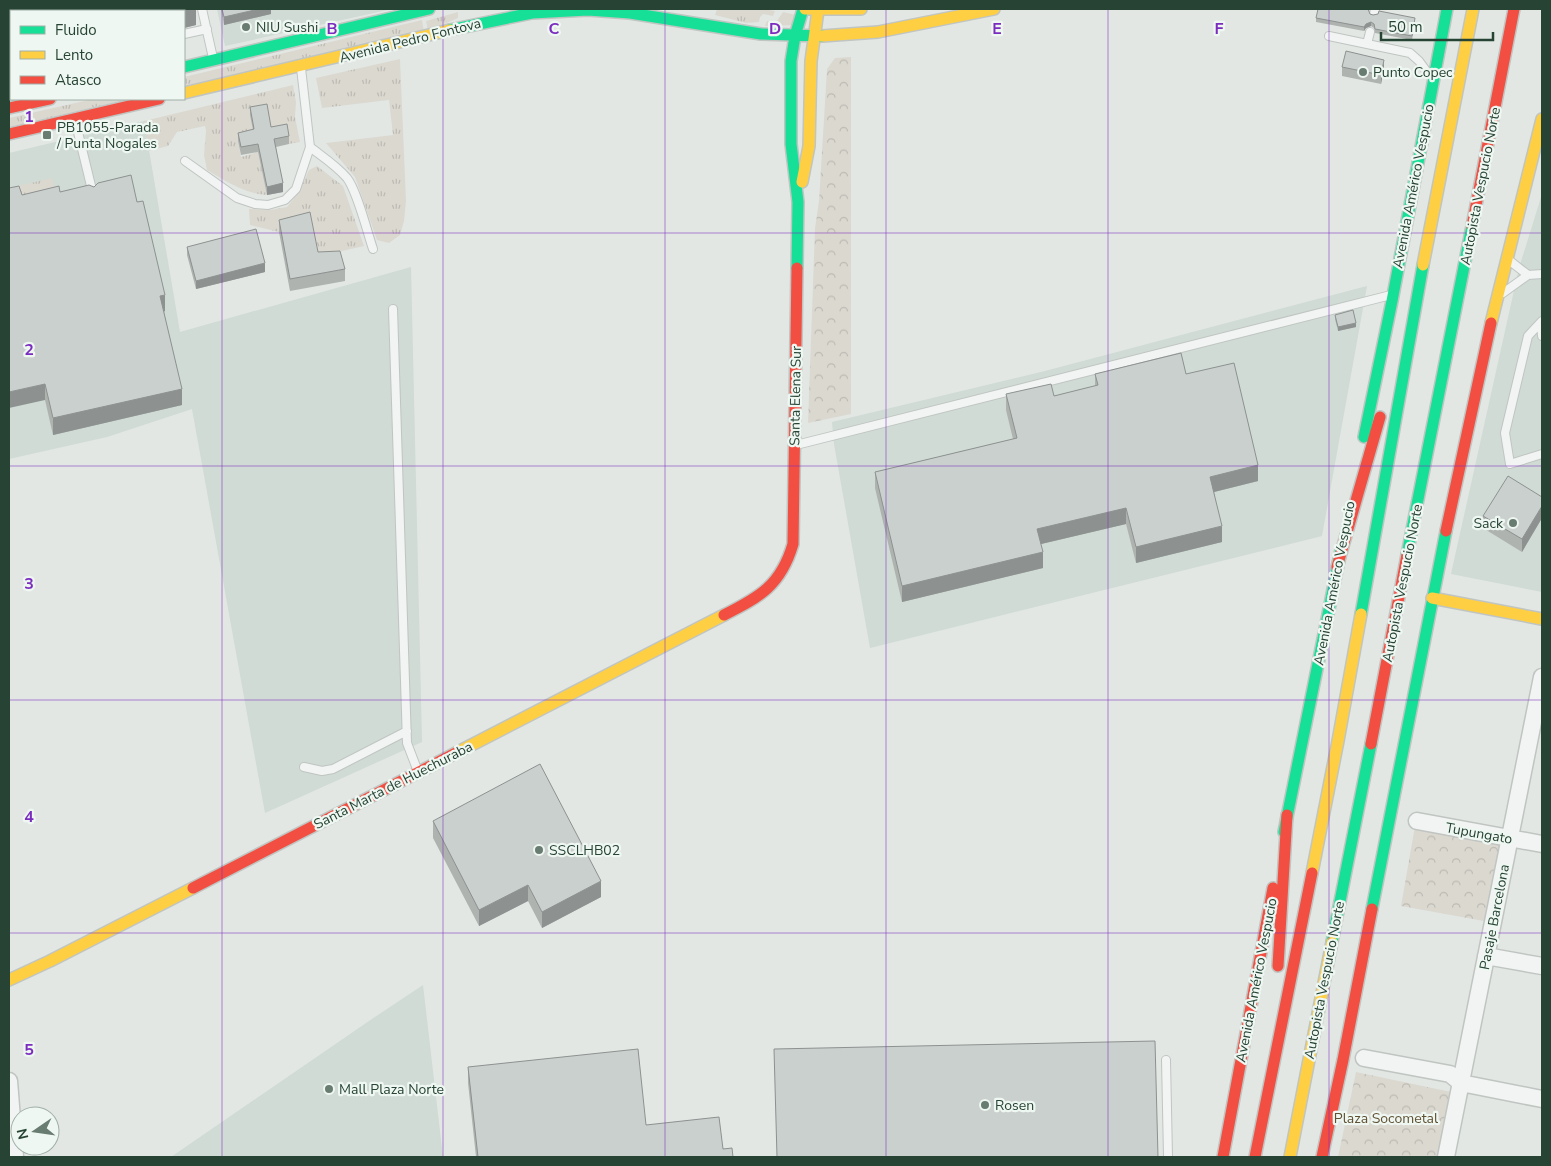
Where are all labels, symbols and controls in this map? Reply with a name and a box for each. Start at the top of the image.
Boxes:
legend [10,10,185,100]
scale bar [1381,10,1494,42]
street label: Avenida Pedro Fontova [337,14,483,67]
text: 50 m [1388,17,1423,37]
place label: NIU Sushi [256,18,318,37]
text: B [326,18,338,40]
text: C [549,18,560,40]
text: D [769,18,781,40]
text: E [992,18,1002,40]
text: F [1215,18,1224,40]
text: Fluido [55,20,97,40]
marker: NIU Sushi [240,21,252,33]
text: Lento [55,45,93,65]
place label: Punto Copec [1373,63,1453,82]
marker: Punto Copec [1357,66,1369,78]
text: Atasco [55,70,101,90]
street label: Avenida Américo Vespucio [1388,102,1439,270]
street label: Autopista Vespucio Norte [1456,105,1505,267]
text: 1 [24,106,34,128]
place label: PB1055-Parada / Punta Nogales [56,118,159,153]
marker: PB1055-Parada / Punta Nogales [41,129,53,141]
text: 2 [24,339,34,361]
street label: Santa Elena Sur [785,346,806,446]
street label: Avenida Américo Vespucio [1309,499,1360,667]
street label: Autopista Vespucio Norte [1378,502,1427,664]
place label: Sack [1473,514,1504,533]
marker: Sack [1507,517,1519,529]
text: 3 [24,573,34,595]
street label: Santa Marta de Huechuraba [311,737,476,834]
text: 4 [24,806,34,828]
street label: Tupungato [1444,818,1514,849]
place label: SSCLHB02 [549,841,620,860]
marker: SSCLHB02 [533,844,545,856]
street label: Pasaje Barcelona [1475,863,1514,972]
street label: Avenida Américo Vespucio [1231,896,1282,1064]
street label: Autopista Vespucio Norte [1300,899,1349,1061]
text: 5 [24,1039,34,1061]
place label: Mall Plaza Norte [339,1080,444,1099]
marker: Mall Plaza Norte [323,1083,335,1095]
place label: Rosen [995,1096,1034,1115]
marker: Rosen [979,1099,991,1111]
north arrow [10,1106,60,1156]
park label: Plaza Socometal [1334,1109,1439,1128]
text: N [12,1127,33,1141]

